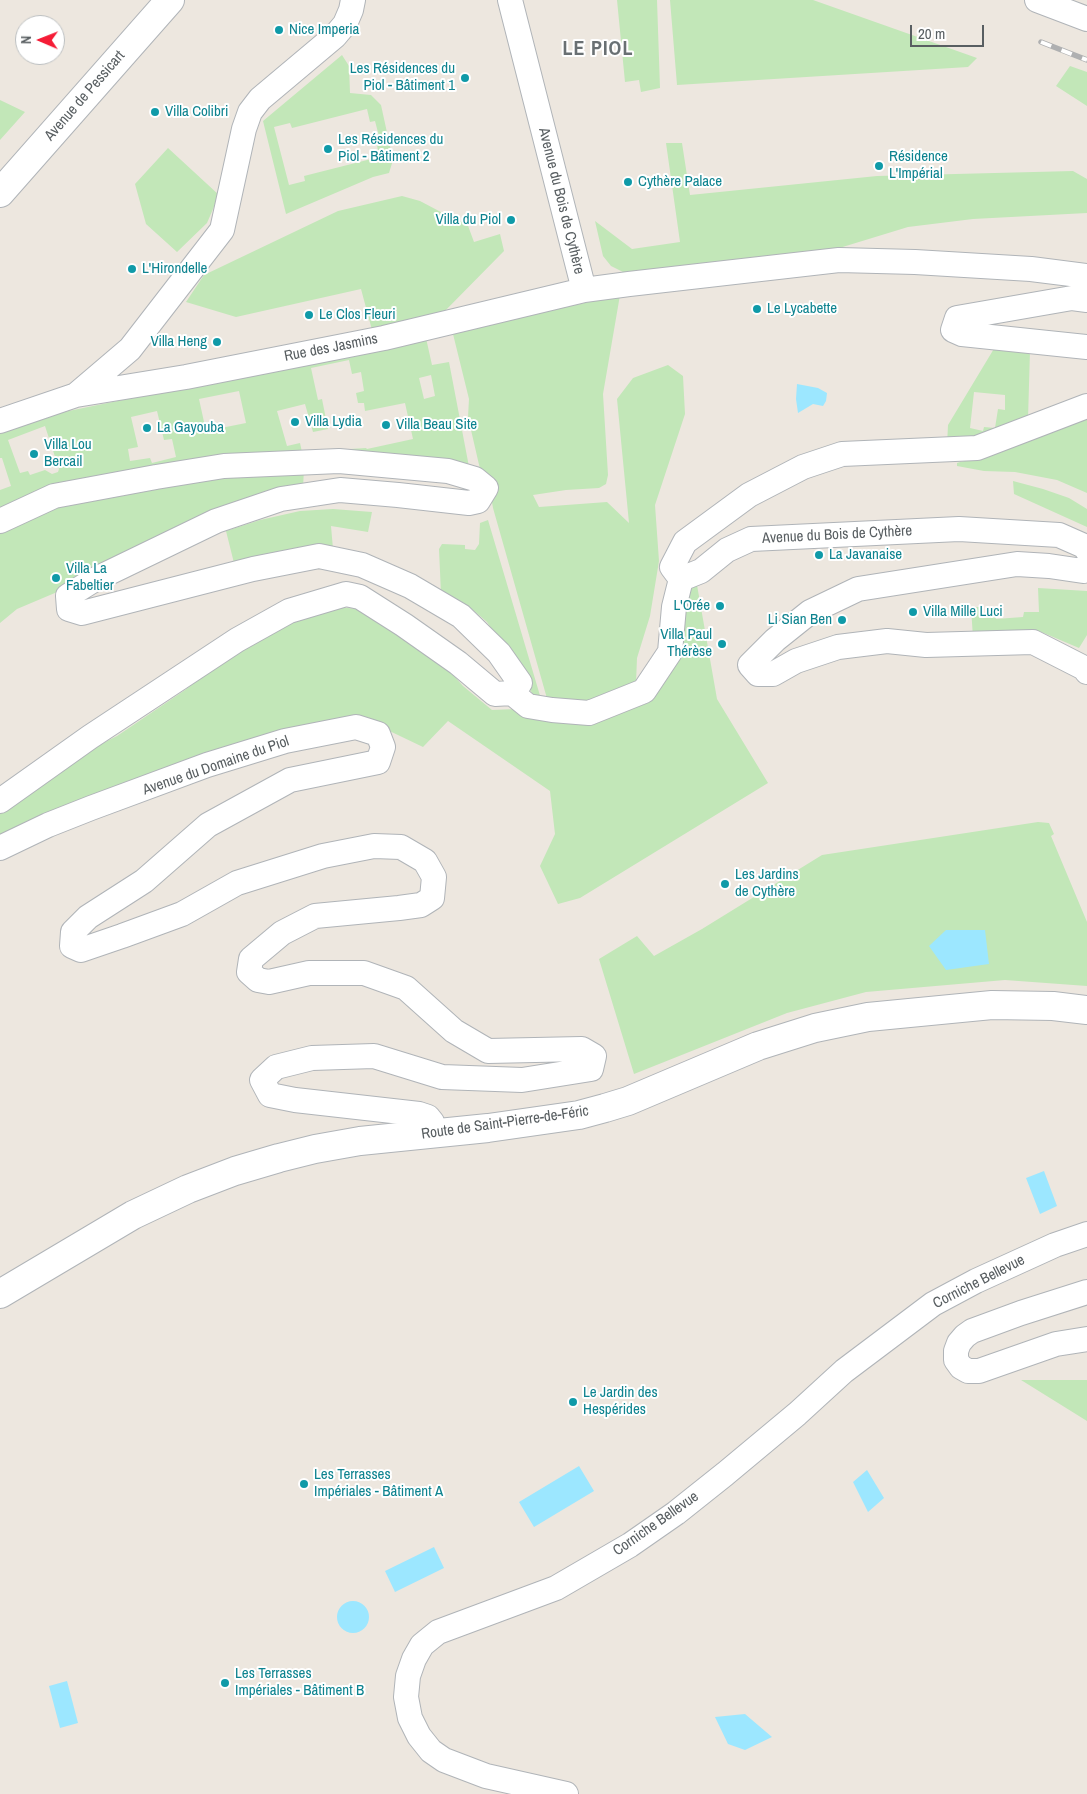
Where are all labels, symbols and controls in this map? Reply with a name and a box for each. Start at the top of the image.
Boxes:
north arrow [15,15,65,65]
scale bar [912,15,986,47]
place label: Nice Imperia [289,21,359,39]
text: 20 m [918,23,945,44]
marker: Nice Imperia [273,24,285,36]
text: N [17,35,35,44]
district label: LE PIOL [562,38,634,62]
street label: Avenue de Pessicart [41,47,129,145]
place label: Les Résidences du Piol - Bâtiment 1 [350,60,455,95]
marker: Les Résidences du Piol - Bâtiment 1 [459,72,471,84]
place label: Villa Colibri [165,103,228,121]
marker: Villa Colibri [149,106,161,118]
street label: Avenue du Bois de Cythère [534,126,588,276]
place label: Les Résidences du Piol - Bâtiment 2 [338,131,443,166]
marker: Les Résidences du Piol - Bâtiment 2 [322,143,334,155]
place label: Résidence L'Impérial [889,148,948,183]
marker: Résidence L'Impérial [873,160,885,172]
place label: Cythère Palace [638,173,722,191]
marker: Cythère Palace [622,176,634,188]
place label: Villa du Piol [436,211,501,229]
marker: Villa du Piol [505,214,517,226]
place label: L'Hirondelle [142,260,207,278]
marker: L'Hirondelle [126,263,138,275]
place label: Le Lycabette [767,300,837,318]
marker: Le Lycabette [751,303,763,315]
place label: Le Clos Fleuri [319,306,396,324]
marker: Le Clos Fleuri [303,309,315,321]
street label: Rue des Jasmins [283,330,379,366]
place label: Villa Heng [150,333,207,351]
marker: Villa Heng [211,336,223,348]
place label: Villa Lydia [305,413,362,431]
marker: Villa Lydia [289,416,301,428]
place label: Villa Beau Site [396,416,477,434]
place label: La Gayouba [157,419,224,437]
marker: Villa Beau Site [380,419,392,431]
marker: La Gayouba [141,422,153,434]
place label: Villa Lou Bercail [44,436,92,471]
marker: Villa Lou Bercail [28,448,40,460]
street label: Avenue du Bois de Cythère [762,522,912,548]
place label: La Javanaise [829,546,902,564]
marker: La Javanaise [813,549,825,561]
place label: Villa La Fabeltier [66,560,114,595]
marker: Villa La Fabeltier [50,572,62,584]
place label: L'Orée [673,597,710,615]
marker: L'Orée [714,600,726,612]
place label: Villa Mille Luci [923,603,1003,621]
marker: Villa Mille Luci [907,606,919,618]
place label: Li Sian Ben [768,611,832,629]
marker: Li Sian Ben [836,614,848,626]
place label: Villa Paul Thérèse [660,626,712,661]
marker: Villa Paul Thérèse [716,638,728,650]
street label: Avenue du Domaine du Piol [140,732,292,800]
place label: Les Jardins de Cythère [735,866,799,901]
marker: Les Jardins de Cythère [719,878,731,890]
street label: Route de Saint-Pierre-de-Féric [420,1102,590,1144]
street label: Corniche Bellevue [930,1251,1028,1313]
place label: Le Jardin des Hespérides [583,1384,658,1419]
marker: Le Jardin des Hespérides [567,1396,579,1408]
place label: Les Terrasses Impériales - Bâtiment A [314,1466,443,1501]
marker: Les Terrasses Impériales - Bâtiment A [298,1478,310,1490]
street label: Corniche Bellevue [610,1488,702,1560]
place label: Les Terrasses Impériales - Bâtiment B [235,1665,364,1700]
marker: Les Terrasses Impériales - Bâtiment B [219,1677,231,1689]

